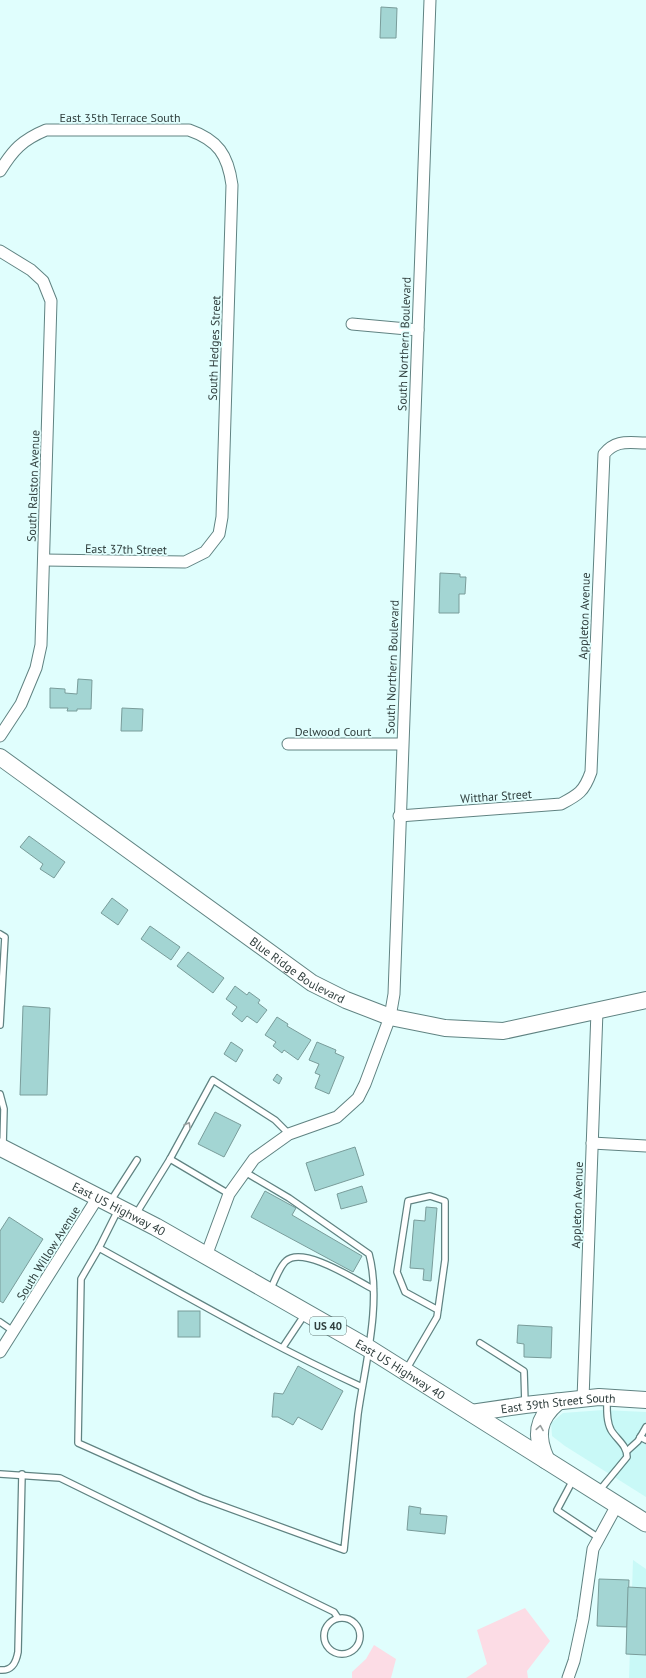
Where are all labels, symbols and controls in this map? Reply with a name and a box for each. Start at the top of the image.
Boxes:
street label: East 35th Terrace South [60,110,180,125]
street label: South Northern Boulevard [394,277,414,411]
street label: South Hedges Street [205,295,223,401]
street label: South Ralston Avenue [24,430,42,542]
street label: East 37th Street [85,541,167,557]
street label: Appleton Avenue [575,572,593,660]
street label: South Northern Boulevard [382,600,402,734]
street label: Delwood Court [295,724,371,739]
street label: Witthar Street [460,786,532,806]
street label: Blue Ridge Boulevard [247,933,348,1006]
one-way arrow [184,1122,191,1129]
street label: Appleton Avenue [568,1161,586,1249]
street label: East US Highway 40 [70,1178,169,1239]
street label: South Willow Avenue [13,1203,83,1303]
road number: US 40 [310,1317,346,1335]
street label: East US Highway 40 [353,1335,449,1403]
street label: East 39th Street South [500,1389,616,1416]
one-way arrow [535,1425,544,1431]

